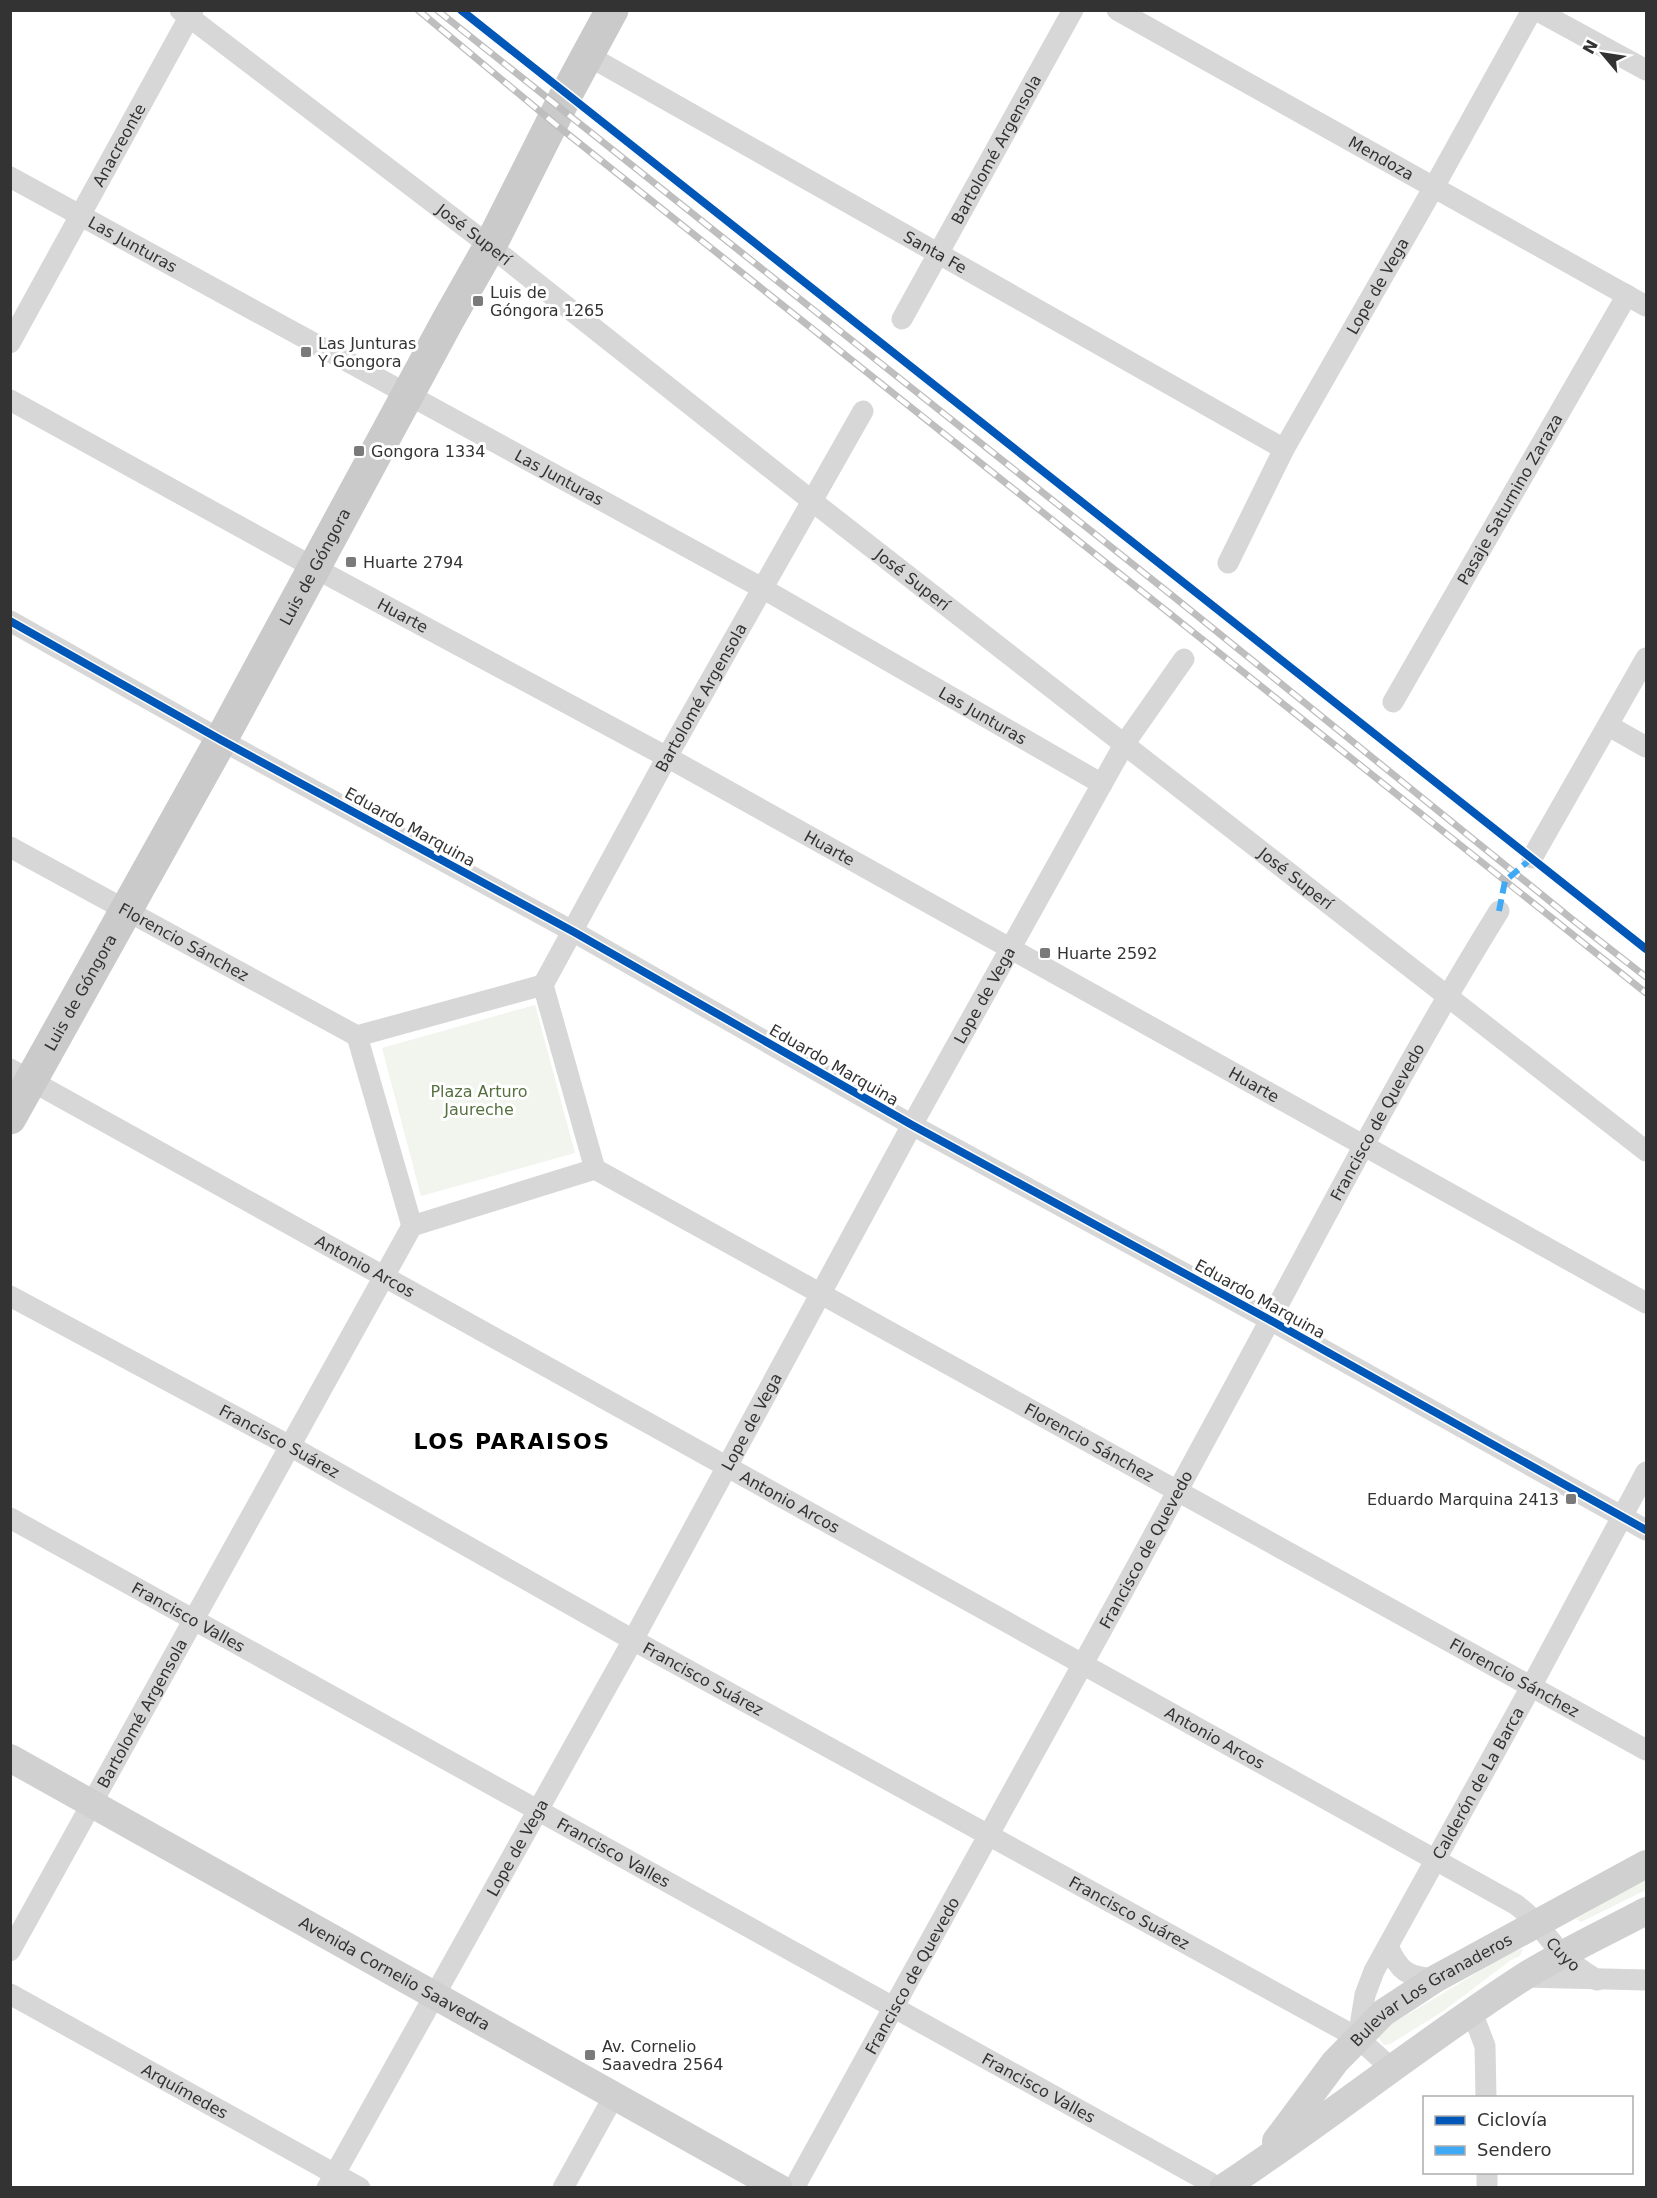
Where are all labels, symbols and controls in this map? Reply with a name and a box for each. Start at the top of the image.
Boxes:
north arrow [1573,24,1633,84]
text: N [1579,37,1602,57]
street label: Bartolomé Argensola [947,71,1045,227]
street label: Anacreonte [88,100,149,190]
street label: Mendoza [1345,132,1417,184]
street label: José Superí [432,199,516,269]
street label: Las Junturas [85,212,181,276]
street label: Santa Fe [900,226,970,277]
street label: Lope de Vega [1342,234,1413,338]
place label: Luis de Góngora 1265 [490,283,604,320]
marker: Luis de Góngora 1265 [471,294,485,308]
place label: Las Junturas Y Gongora [317,334,416,371]
marker: Las Junturas Y Gongora [299,345,313,359]
street label: Pasaje Saturnino Zaraza [1453,410,1566,588]
place label: Gongora 1334 [371,442,485,461]
marker: Gongora 1334 [352,444,366,458]
street label: Las Junturas [512,445,607,509]
street label: Luis de Góngora [275,505,354,629]
street label: José Superí [871,544,954,615]
place label: Huarte 2794 [363,553,463,572]
marker: Huarte 2794 [344,555,358,569]
street label: Huarte [374,594,431,637]
street label: Bartolomé Argensola [651,620,750,775]
street label: Las Junturas [936,683,1030,748]
street label: Eduardo Marquina [341,783,479,871]
street label: Huarte [801,826,858,869]
street label: José Superí [1254,843,1337,913]
street label: Florencio Sánchez [116,899,252,985]
street label: Luis de Góngora [40,931,120,1054]
street label: Lope de Vega [950,943,1019,1047]
place label: Huarte 2592 [1057,944,1157,963]
marker: Huarte 2592 [1038,946,1052,960]
street label: Eduardo Marquina [766,1020,902,1110]
street label: Francisco de Quevedo [1326,1040,1428,1204]
street label: Huarte [1226,1063,1283,1106]
park label: Plaza Arturo Jaureche [430,1082,528,1119]
street label: Antonio Arcos [312,1231,418,1301]
street label: Eduardo Marquina [1191,1255,1329,1343]
street label: Lope de Vega [717,1370,785,1474]
street label: Florencio Sánchez [1021,1399,1157,1486]
street label: Francisco Suárez [216,1400,343,1482]
district label: LOS PARAISOS [413,1429,611,1454]
street label: Antonio Arcos [737,1467,843,1537]
street label: Francisco de Quevedo [1095,1467,1196,1632]
place label: Eduardo Marquina 2413 [1367,1490,1559,1509]
marker: Eduardo Marquina 2413 [1564,1492,1578,1506]
street label: Francisco Valles [129,1578,248,1656]
street label: Florencio Sánchez [1447,1634,1583,1721]
street label: Bartolomé Argensola [93,1635,191,1791]
street label: Francisco Suárez [640,1638,767,1719]
street label: Antonio Arcos [1162,1702,1268,1773]
street label: Calderón de La Barca [1428,1703,1528,1863]
street label: Lope de Vega [482,1796,552,1899]
street label: Francisco Valles [554,1813,674,1891]
street label: Francisco Suárez [1066,1872,1193,1953]
street label: Francisco de Quevedo [861,1894,963,2058]
street label: Avenida Cornelio Saavedra [296,1912,494,2034]
street label: Bulevar Los Granaderos [1346,1929,1515,2050]
street label: Cuyo [1542,1933,1584,1975]
place label: Av. Cornelio Saavedra 2564 [602,2037,723,2074]
marker: Av. Cornelio Saavedra 2564 [583,2048,597,2062]
street label: Francisco Valles [979,2049,1099,2127]
street label: Arquímedes [138,2059,231,2122]
legend [1423,2096,1633,2174]
text: Ciclovía [1477,2109,1547,2130]
text: Sendero [1477,2139,1551,2160]

